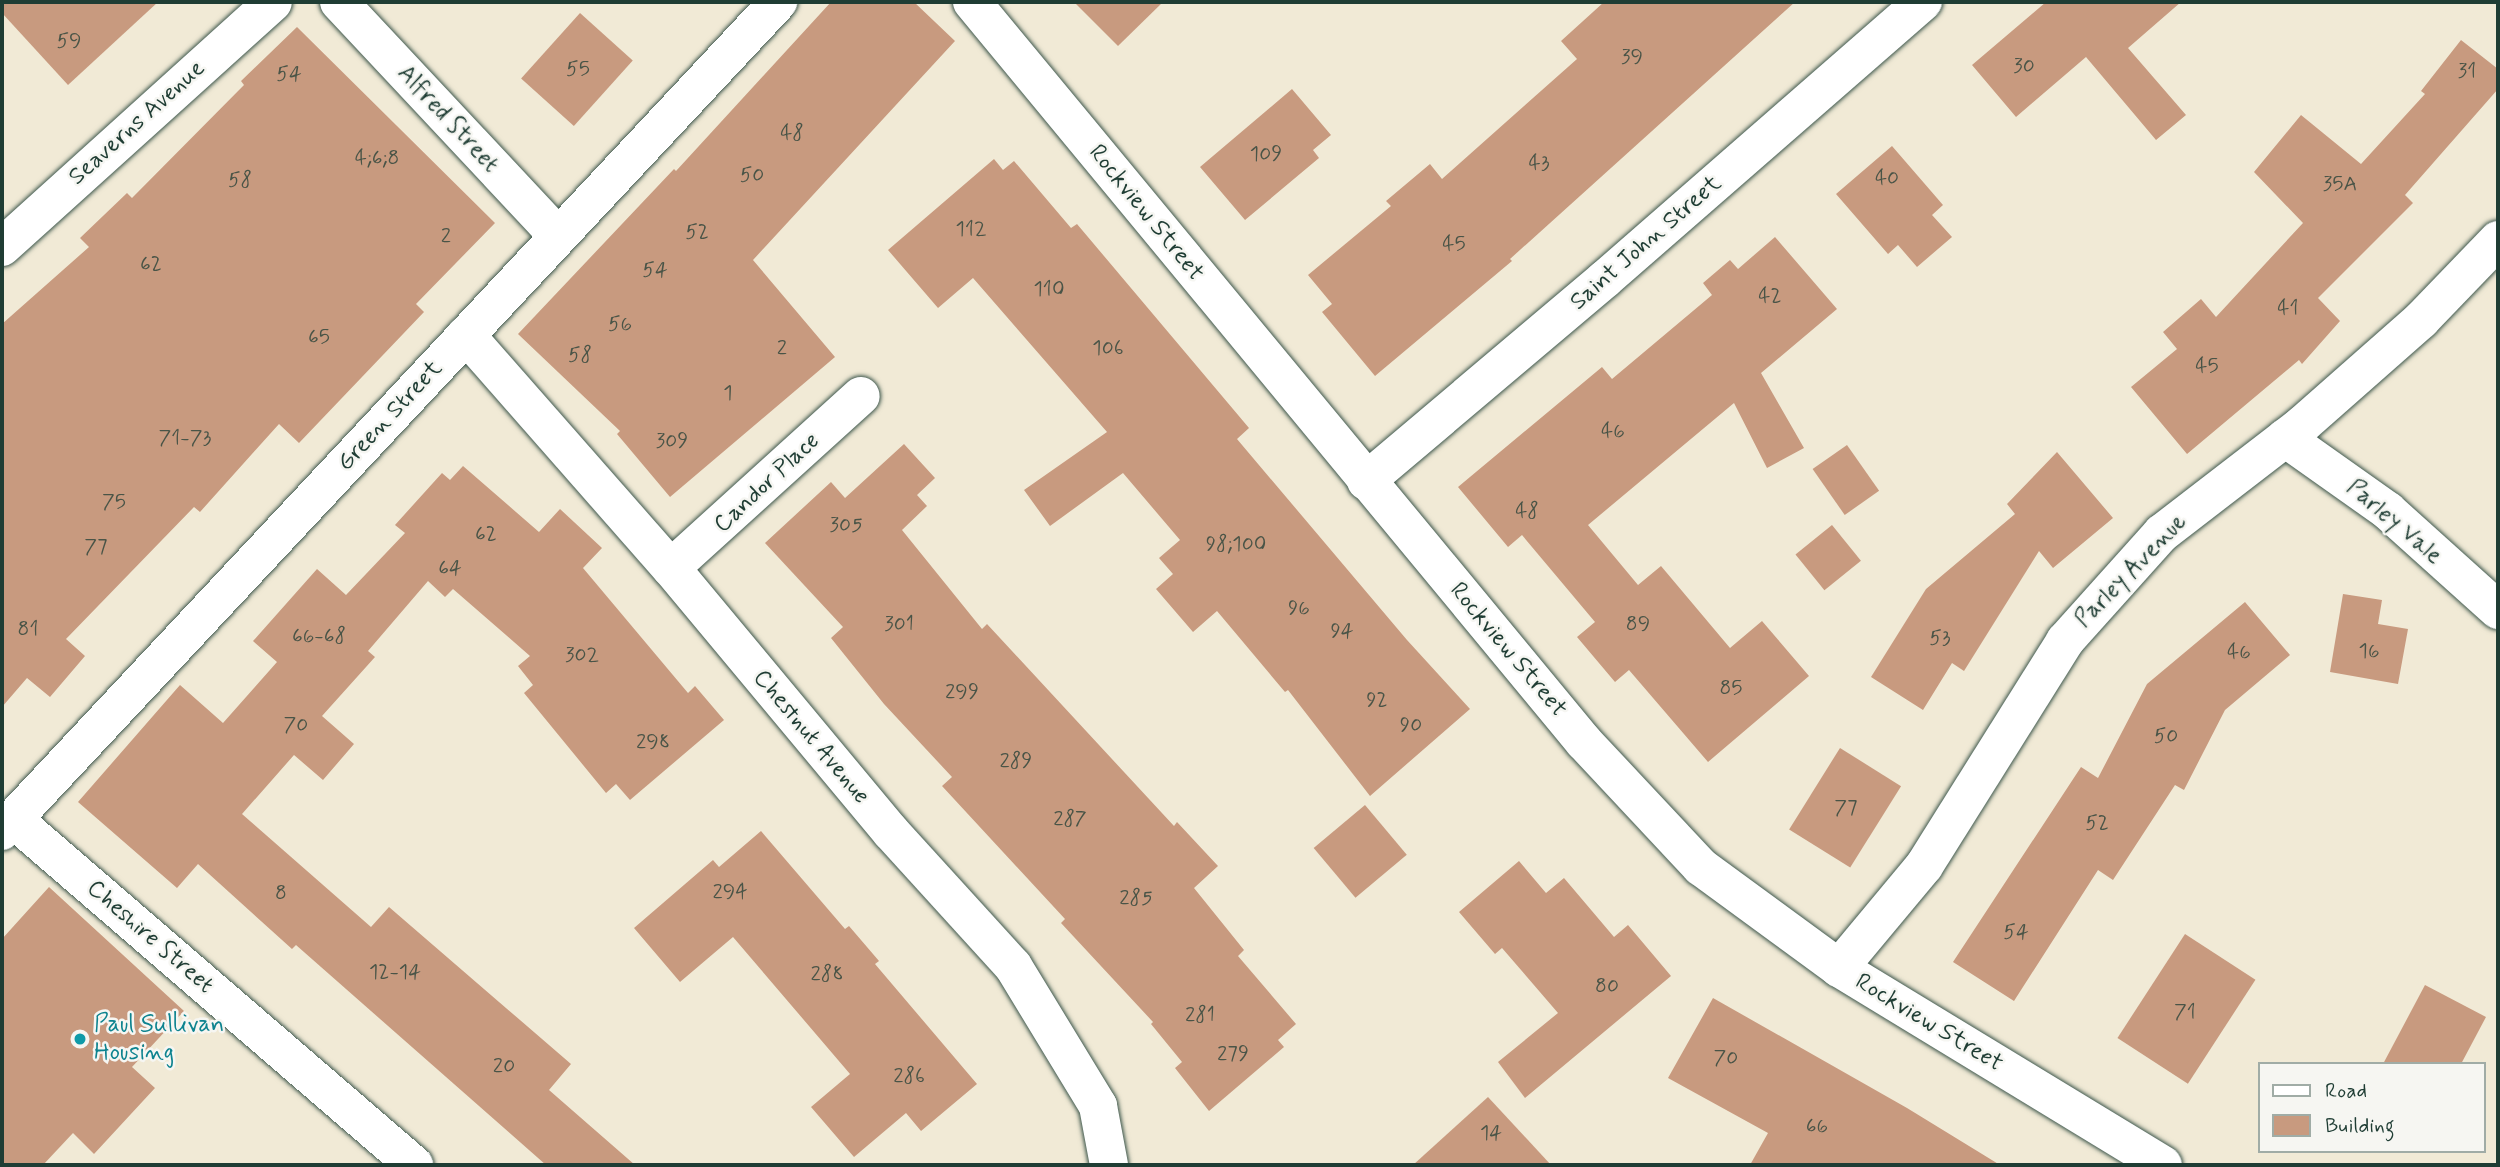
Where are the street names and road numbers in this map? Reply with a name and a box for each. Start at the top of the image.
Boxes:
street label: Seaverns Avenue [62,54,212,192]
street label: Alfred Street [390,58,506,180]
street label: Rockview Street [1083,139,1209,287]
street label: Saint John Street [1564,169,1728,317]
street label: Green Street [331,355,449,477]
street label: Candor Place [708,427,826,539]
street label: Parley Vale [2341,474,2447,570]
street label: Parley Avenue [2070,509,2192,633]
street label: Rockview Street [1444,577,1572,723]
street label: Chestnut Avenue [745,662,877,812]
street label: Cheshire Street [79,873,221,1001]
street label: Rockview Street [1850,968,2008,1078]

